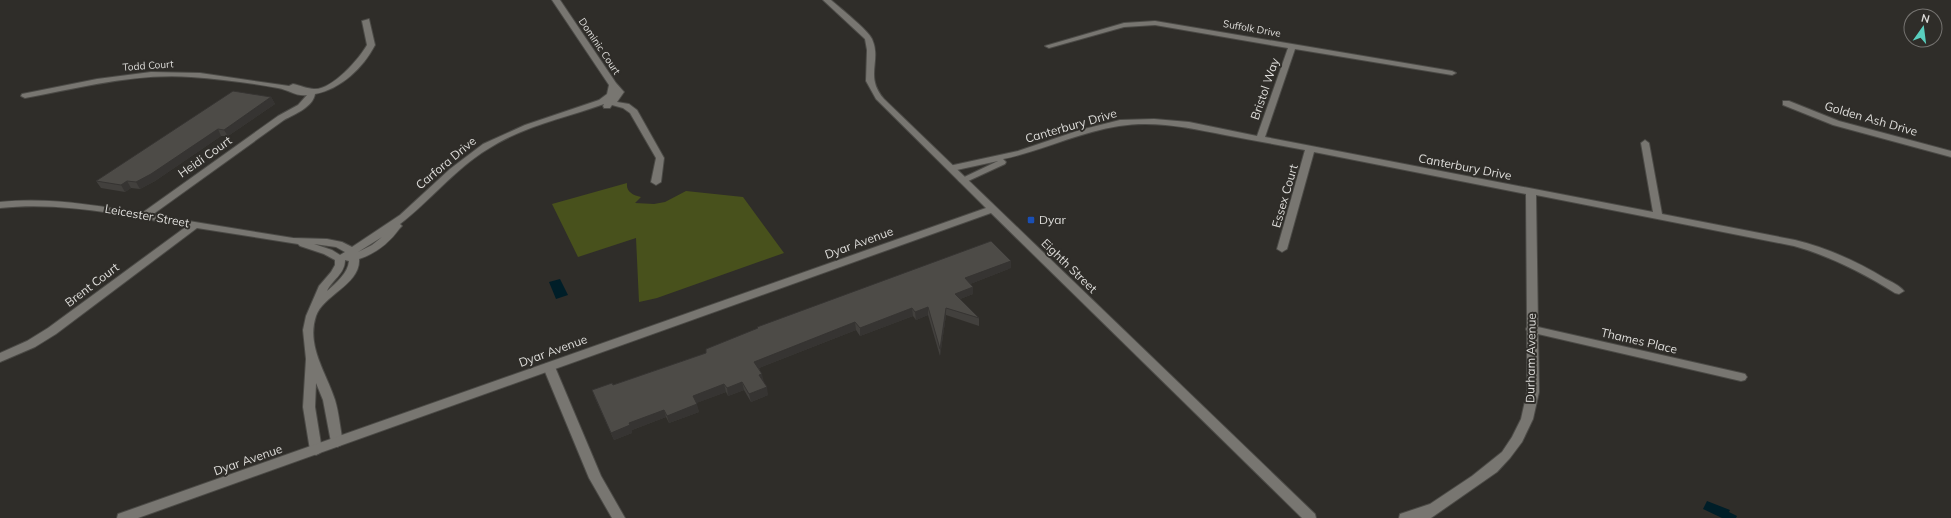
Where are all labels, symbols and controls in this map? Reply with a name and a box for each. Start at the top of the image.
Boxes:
north arrow [1903,8,1943,48]
text: N [1920,10,1931,26]
street label: Dominic Court [576,15,624,77]
street label: Suffolk Drive [1222,17,1282,40]
street label: Bristol Way [1247,55,1282,122]
street label: Todd Court [122,57,174,74]
street label: Golden Ash Drive [1823,98,1919,139]
street label: Canterbury Drive [1023,105,1118,146]
street label: Heidi Court [175,133,234,181]
street label: Carfora Drive [412,133,479,192]
street label: Canterbury Drive [1417,150,1513,183]
street label: Essex Court [1268,162,1301,229]
street label: Leicester Street [104,201,190,230]
place label: Dyar [1039,212,1066,227]
marker: Dyar [1026,215,1036,225]
street label: Dyar Avenue [823,223,895,262]
street label: Eighth Street [1038,235,1100,296]
street label: Brent Court [62,259,122,310]
street label: Durham Avenue [1522,313,1539,403]
street label: Thames Place [1599,324,1679,357]
street label: Dyar Avenue [517,331,589,370]
street label: Dyar Avenue [211,441,284,478]

